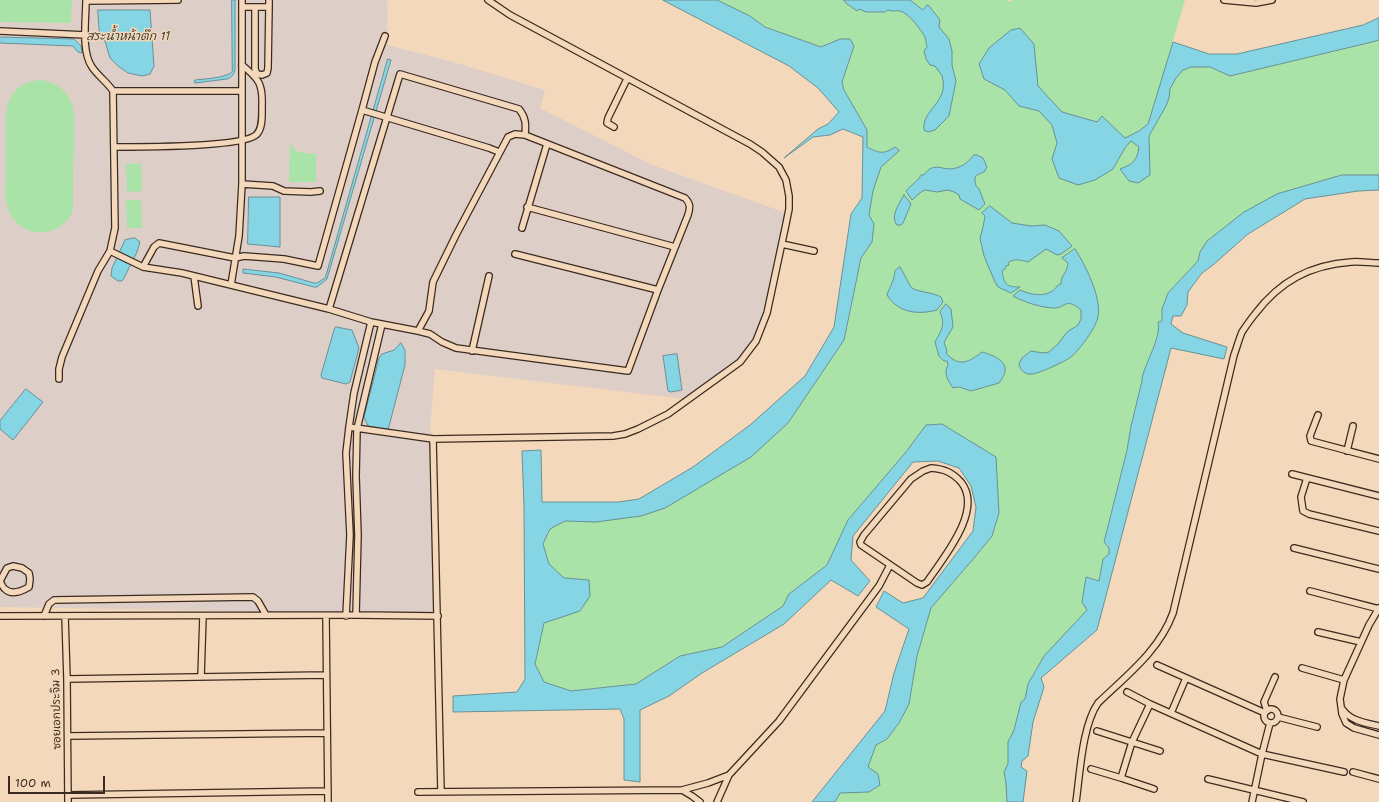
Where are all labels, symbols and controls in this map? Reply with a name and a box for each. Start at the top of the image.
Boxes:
water label: สระน้ำหน้าตึก 11 [86,30,170,44]
street label: ซอยเอกประจิม 3 [50,668,64,750]
scale bar [10,768,107,794]
text: 100 m [15,775,51,791]

